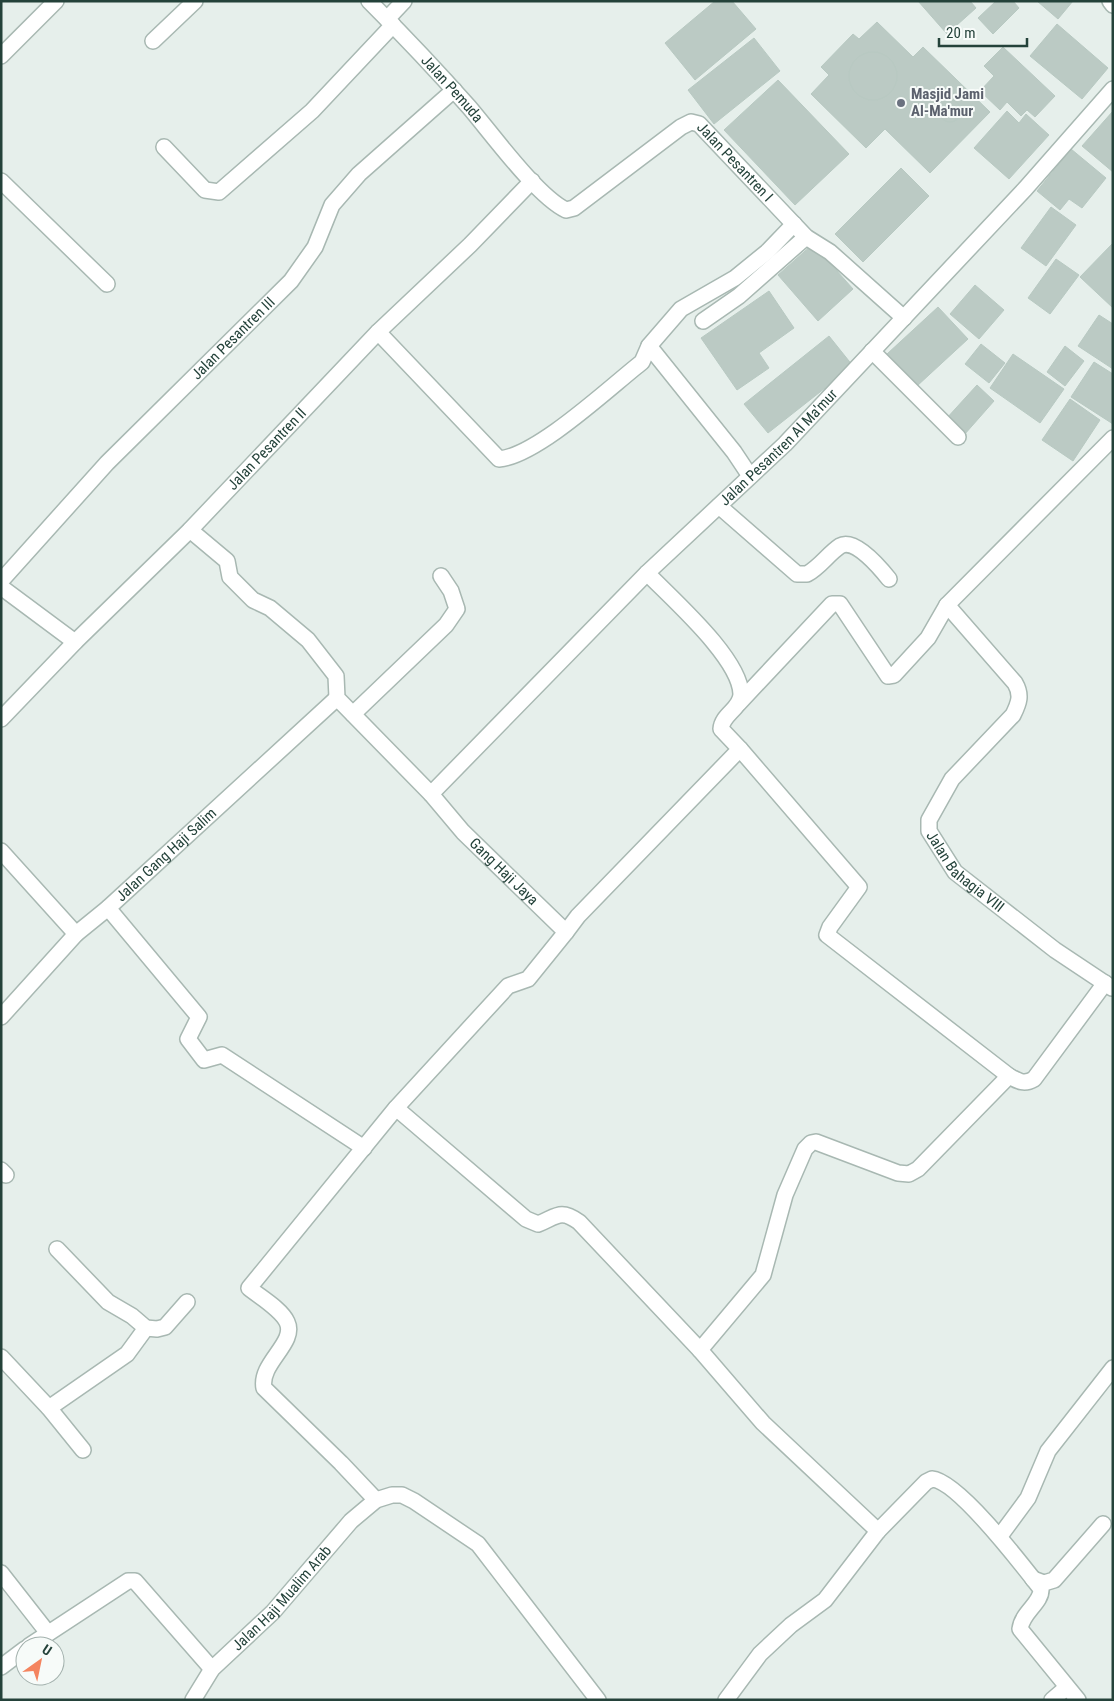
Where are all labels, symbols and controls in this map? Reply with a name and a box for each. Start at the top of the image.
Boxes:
scale bar [939,15,1026,47]
text: 20 m [946,24,976,42]
street label: Jalan Pemuda [417,51,487,126]
place label: Masjid Jami Al-Ma'mur [911,85,984,120]
marker: Masjid Jami Al-Ma'mur [895,97,907,109]
street label: Jalan Pesantren I [693,118,777,205]
street label: Jalan Pesantren III [188,293,279,383]
street label: Jalan Pesantren Al Ma'mur [716,385,841,509]
street label: Jalan Pesantren II [224,404,310,494]
street label: Jalan Gang Haji Salim [112,804,220,905]
street label: Jalan Bahagia VIII [922,828,1008,916]
street label: Gang Haji Jaya [466,834,542,909]
street label: Jalan Haji Mualim Arab [228,1542,335,1655]
north arrow [15,1636,65,1686]
text: U [39,1641,55,1659]

